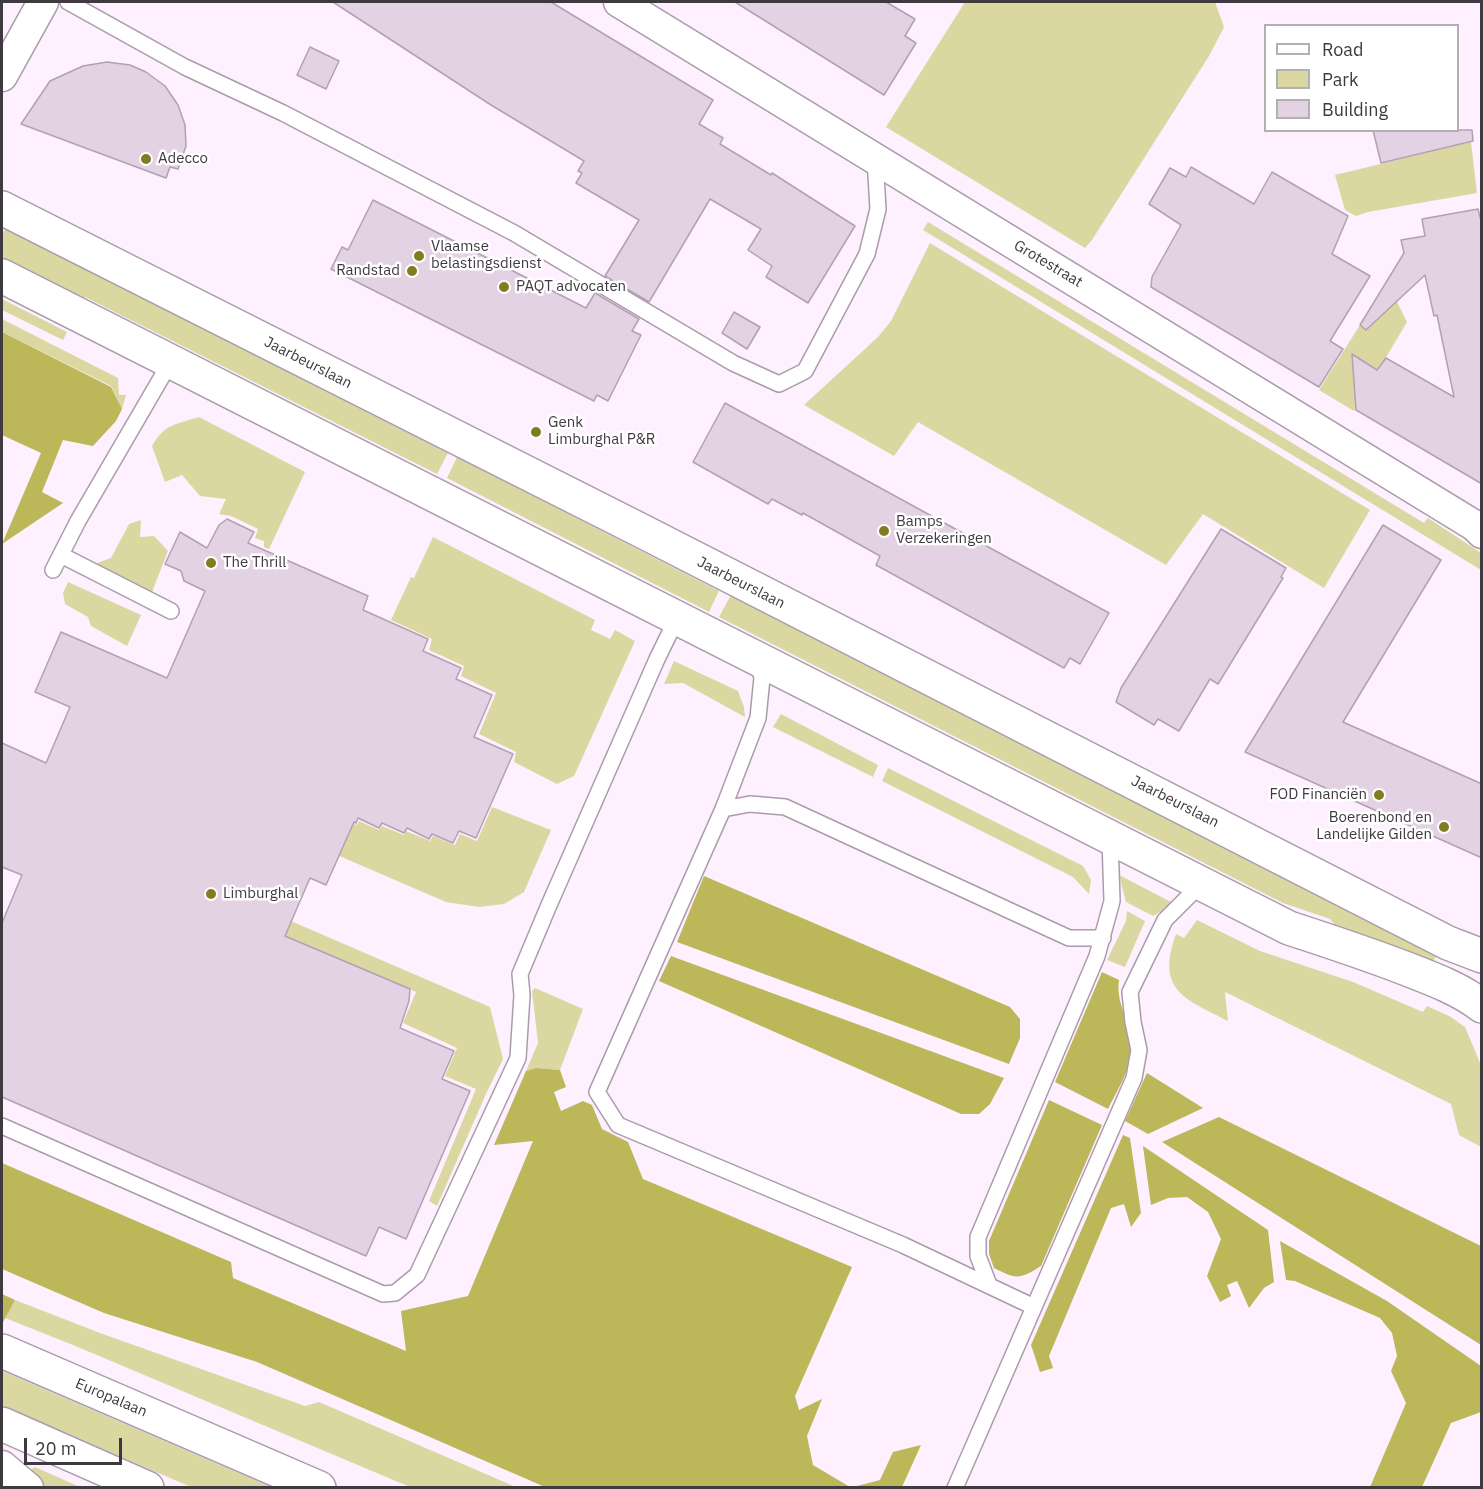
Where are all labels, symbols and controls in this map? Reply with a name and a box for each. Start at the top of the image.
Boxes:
legend [1264,24,1459,132]
text: Road [1322,38,1363,61]
text: Park [1322,68,1358,91]
text: Building [1322,98,1388,121]
place label: Adecco [158,150,208,168]
marker: Adecco [139,152,153,166]
street label: Grotestraat [1010,236,1086,292]
place label: Vlaamse belastingsdienst [431,238,542,273]
marker: Vlaamse belastingsdienst [412,249,426,263]
place label: Randstad [336,262,400,280]
marker: Randstad [405,264,419,278]
place label: PAQT advocaten [516,278,626,296]
marker: PAQT advocaten [497,280,511,294]
street label: Jaarbeurslaan [261,333,355,393]
place label: Genk Limburghal P&R [548,414,655,449]
marker: Genk Limburghal P&R [529,425,543,439]
place label: Bamps Verzekeringen [896,513,992,548]
marker: Bamps Verzekeringen [877,524,891,538]
street label: Jaarbeurslaan [694,553,788,613]
place label: The Thrill [223,554,286,572]
marker: The Thrill [204,556,218,570]
street label: Jaarbeurslaan [1128,772,1222,832]
place label: FOD Financiën [1269,786,1367,804]
marker: FOD Financiën [1372,788,1386,802]
place label: Boerenbond en Landelijke Gilden [1316,809,1432,844]
marker: Boerenbond en Landelijke Gilden [1437,820,1451,834]
place label: Limburghal [223,885,298,903]
marker: Limburghal [204,887,218,901]
street label: Europalaan [72,1375,150,1421]
scale bar [27,1426,124,1464]
text: 20 m [35,1437,77,1460]

